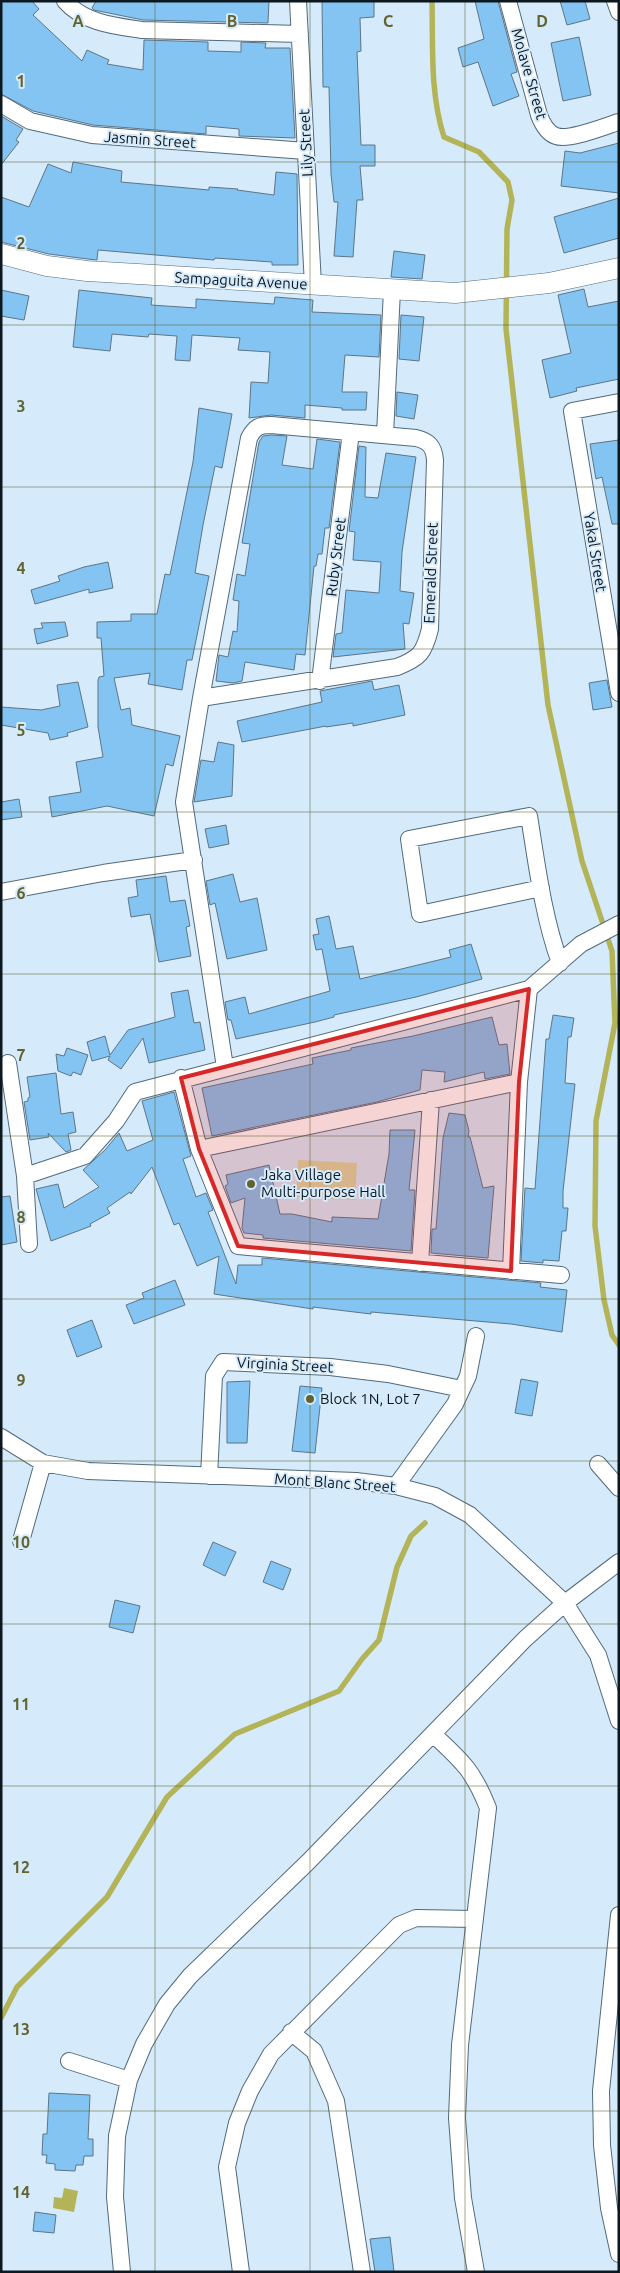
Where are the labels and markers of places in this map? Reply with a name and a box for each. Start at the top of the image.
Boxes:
place label: Jaka Village Multi-purpose Hall [261,1166,385,1200]
marker: Jaka Village Multi-purpose Hall [245,1178,257,1190]
place label: Block 1N, Lot 7 [320,1390,421,1407]
marker: Block 1N, Lot 7 [304,1393,316,1405]

